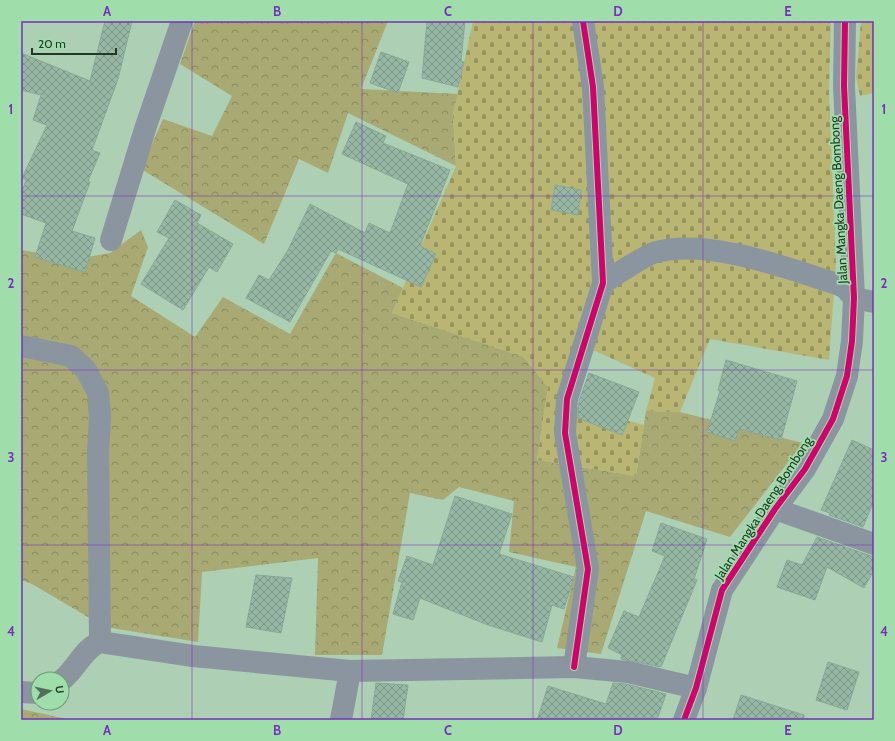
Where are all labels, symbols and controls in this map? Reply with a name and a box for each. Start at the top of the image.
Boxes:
text: A [103,3,112,19]
text: B [273,3,281,19]
text: C [444,3,452,19]
text: D [613,3,623,19]
text: E [784,3,792,19]
scale bar [32,30,116,56]
text: 20 m [38,36,66,51]
text: 1 [9,101,13,117]
text: 1 [882,101,886,117]
street label: Jalan Mangka Daeng Bombong [826,115,850,285]
text: 2 [8,275,15,291]
text: 2 [881,275,888,291]
street label: Jalan Mangka Daeng Bombong [710,433,816,583]
text: 3 [7,449,15,465]
text: 3 [880,449,888,465]
text: 4 [7,623,15,639]
text: 4 [880,623,888,639]
north arrow [30,671,70,711]
text: U [52,684,67,695]
text: A [103,722,112,738]
text: B [273,722,281,738]
text: C [444,722,452,738]
text: D [613,722,623,738]
text: E [784,722,792,738]

